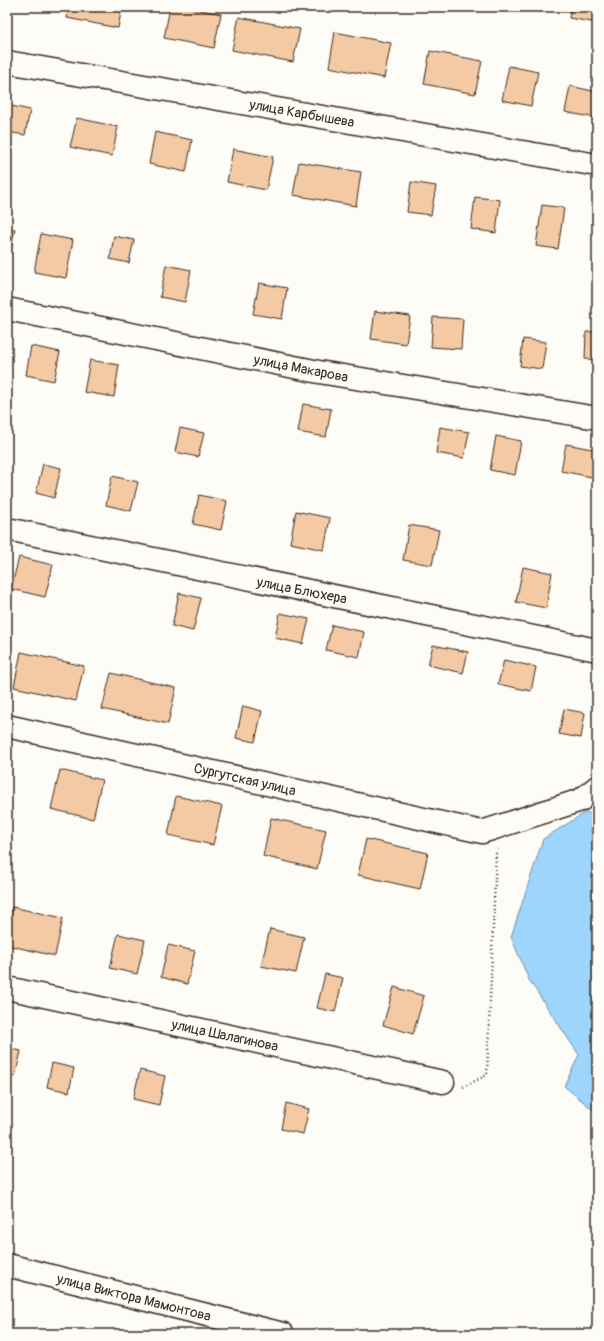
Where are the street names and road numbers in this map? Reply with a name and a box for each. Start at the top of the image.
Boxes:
street label: улица Карбышева [247,96,356,131]
street label: улица Макарова [251,351,350,386]
street label: улица Блюхера [254,573,348,608]
street label: Сургутская улица [192,759,298,800]
street label: улица Шалагинова [169,1016,280,1055]
street label: улица Виктора Мамонтова [54,1270,213,1325]

